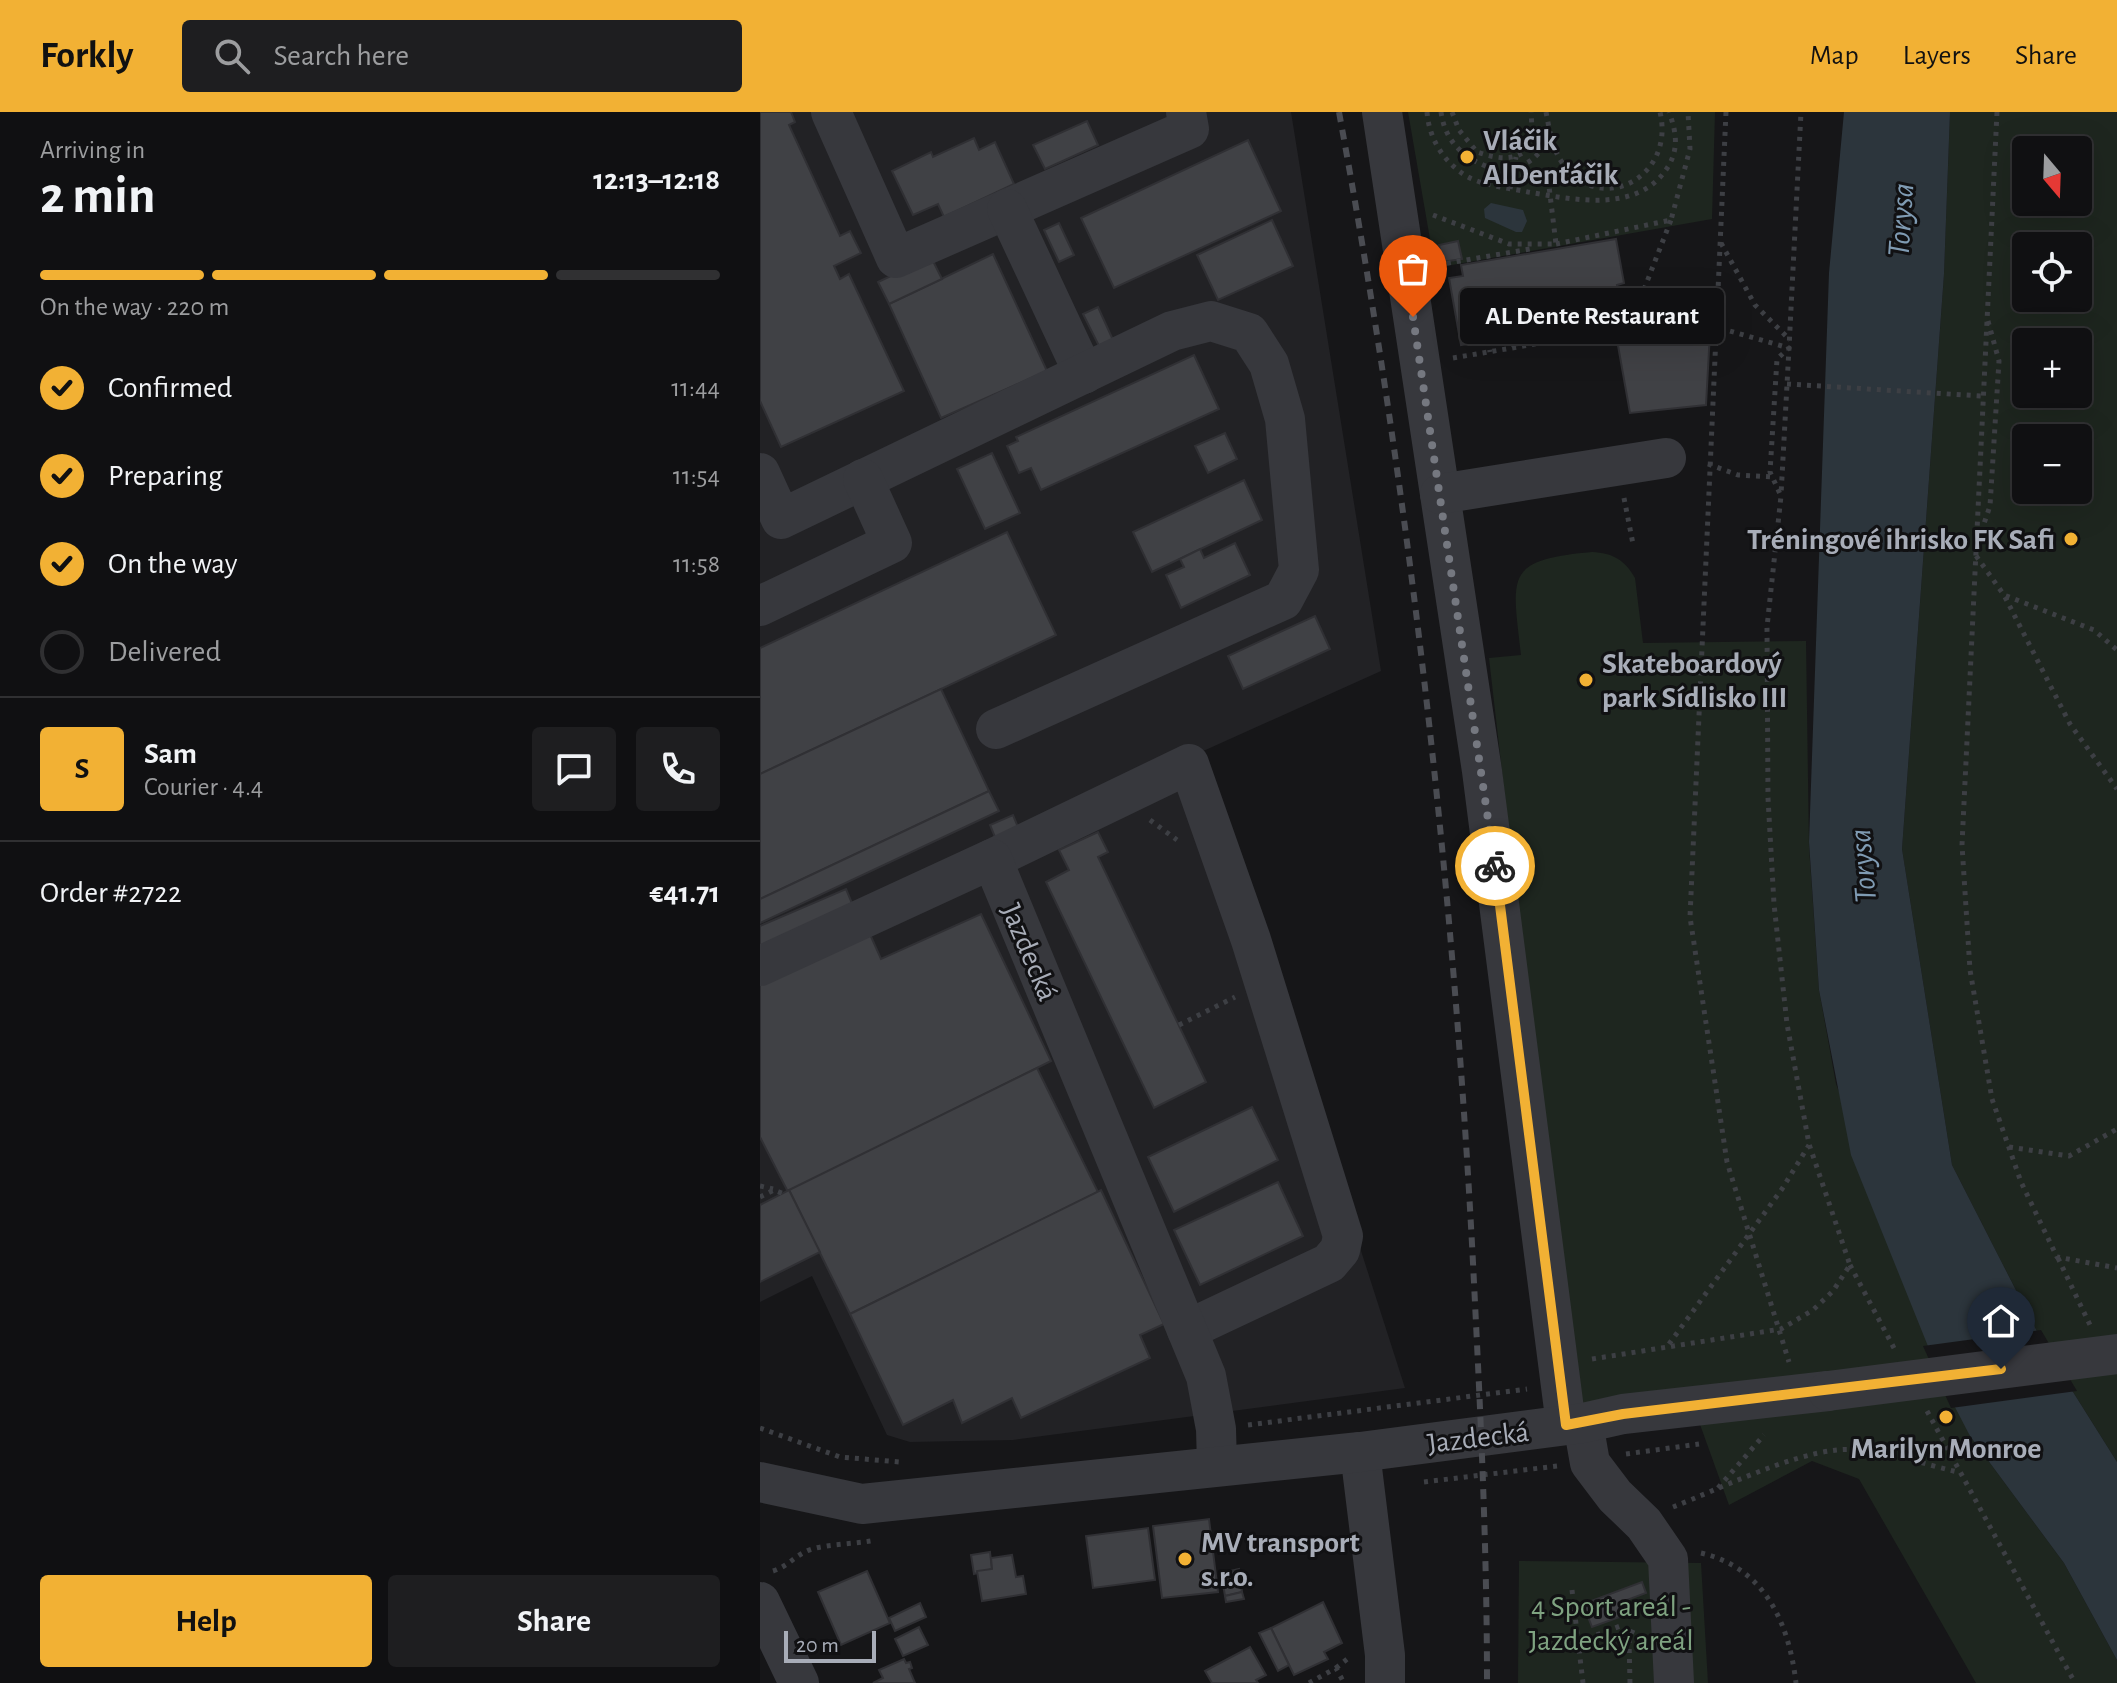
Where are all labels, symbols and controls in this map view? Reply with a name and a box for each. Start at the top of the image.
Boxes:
search box [182,20,742,92]
icon: search [210,34,254,78]
text: Forkly [40,37,134,75]
text: Search here [274,41,409,71]
text: Map [1810,42,1859,70]
text: Layers [1903,42,1971,70]
text: Share [2015,42,2077,70]
place label: Vláčik AlDenťáčik [1483,126,1618,190]
north arrow [2012,136,2092,216]
map controls [2012,136,2092,504]
text: Arriving in [40,137,145,163]
marker: Vláčik AlDenťáčik [1458,148,1476,166]
text: 12:13–12:18 [593,165,720,195]
text: 2 min [40,170,155,222]
water label: Torysa [1882,182,1920,258]
button: locate [2012,232,2092,312]
pin [1379,235,1447,317]
icon: bag [1391,247,1435,291]
callout: AL Dente Restaurant [1461,289,1725,345]
text: On the way · 220 m [40,294,229,320]
text: AL Dente Restaurant [1485,303,1699,329]
button: + [2012,328,2092,408]
icon: check [40,366,84,410]
text: Confirmed [108,373,232,403]
text: 11:44 [671,375,720,401]
button: − [2012,424,2092,504]
icon: check [40,454,84,498]
text: Preparing [108,461,223,491]
text: 11:54 [673,463,720,489]
place label: Tréningové ihrisko FK Safi [1747,525,2055,555]
marker: Tréningové ihrisko FK Safi [2062,530,2080,548]
icon: check [40,542,84,586]
text: On the way [108,549,237,579]
text: 11:58 [673,551,720,577]
text: Delivered [108,637,221,667]
place label: Skateboardový park Sídlisko III [1602,649,1787,713]
marker: Skateboardový park Sídlisko III [1577,671,1595,689]
button: chat [532,727,616,811]
button: phone [636,727,720,811]
text: Sam [144,739,197,769]
text: S [75,754,89,784]
text: Courier · 4.4 [144,774,263,800]
courier [1455,826,1535,906]
water label: Torysa [1844,828,1882,904]
icon: bike [1473,844,1517,888]
text: Order #2722 [40,878,182,908]
text: €41.71 [649,878,720,908]
street label: Jazdecká [995,899,1063,1005]
pin [1967,1287,2035,1369]
icon: home [1979,1299,2023,1343]
marker: Marilyn Monroe [1937,1408,1955,1426]
street label: Jazdecká [1425,1417,1531,1459]
place label: Marilyn Monroe [1850,1434,2042,1464]
place label: MV transport s.r.o. [1201,1528,1360,1592]
marker: MV transport s.r.o. [1176,1550,1194,1568]
button: Help [40,1575,372,1667]
button: Share [388,1575,720,1667]
park label: 4 Sport areál - Jazdecký areál [1528,1592,1694,1656]
scale bar [784,1627,876,1663]
text: 20 m [796,1634,839,1656]

